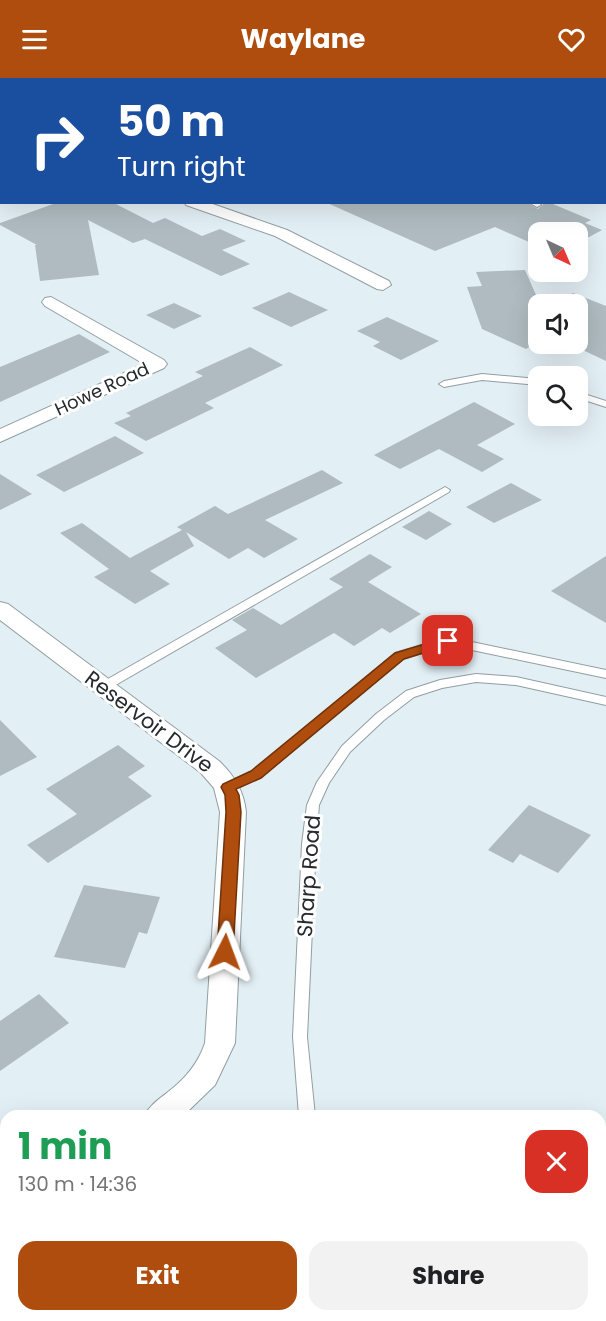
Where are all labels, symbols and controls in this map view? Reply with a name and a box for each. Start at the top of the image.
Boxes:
text: Waylane [241,20,365,57]
icon: menu [18,23,51,56]
icon: heart [555,23,588,56]
text: 50 m [117,92,225,151]
icon: right [18,102,96,180]
text: Turn right [117,148,246,185]
north arrow [528,222,588,282]
map controls [528,222,588,426]
button: sound [528,294,588,354]
street label: Howe Road [51,356,153,421]
button: search [528,366,588,426]
pin [422,615,473,666]
icon: arrive [431,624,464,657]
street label: Reservoir Drive [79,664,220,780]
street label: Sharp Road [290,814,327,938]
position arrow [193,920,257,984]
text: 1 min [18,1121,112,1172]
button: close [525,1130,588,1193]
text: 130 m · 14:36 [18,1170,137,1198]
button: Exit [18,1241,297,1310]
button: Share [309,1241,588,1310]

